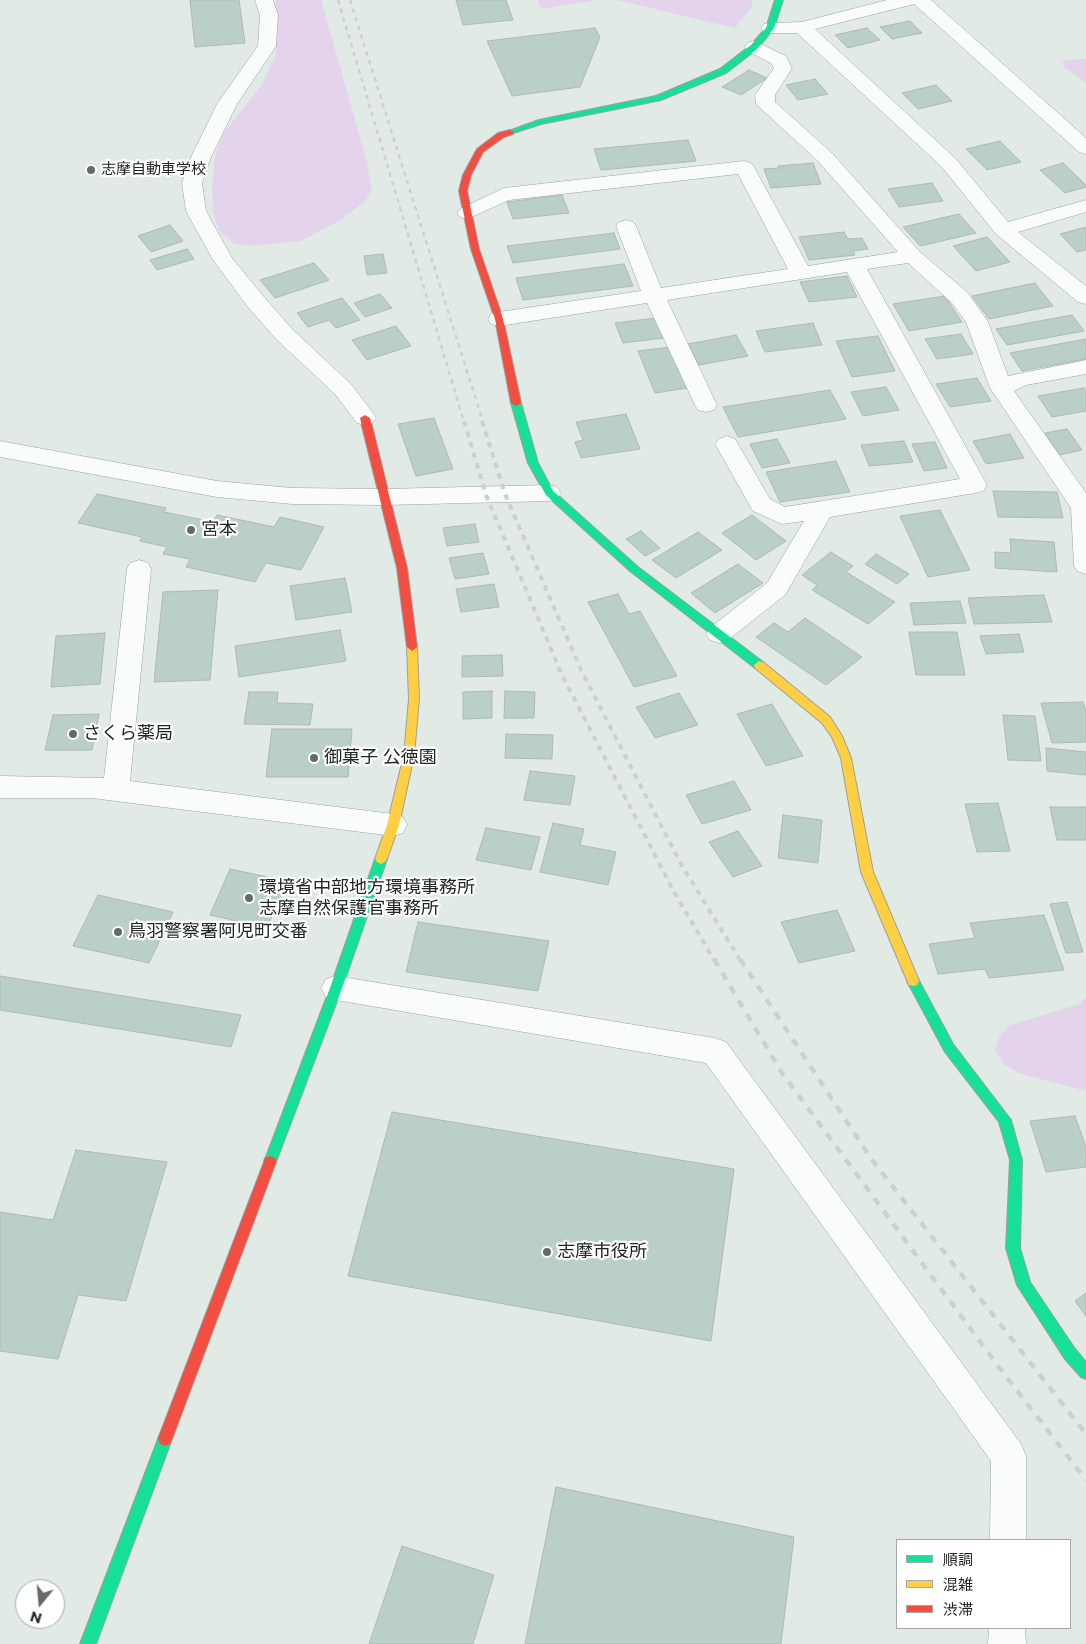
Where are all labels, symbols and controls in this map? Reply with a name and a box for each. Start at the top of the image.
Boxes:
place label: 志摩自動車学校 [101,161,206,179]
marker: 志摩自動車学校 [85,164,97,176]
place label: 宮本 [201,519,237,541]
marker: 宮本 [185,524,197,536]
place label: さくら薬局 [83,723,173,745]
marker: さくら薬局 [67,728,79,740]
place label: 御菓子 公徳園 [324,747,437,769]
marker: 御菓子 公徳園 [308,752,320,764]
place label: 環境省中部地方環境事務所 志摩自然保護官事務所 [259,877,475,920]
marker: 環境省中部地方環境事務所 志摩自然保護官事務所 [243,892,255,904]
place label: 鳥羽警察署阿児町交番 [128,921,308,943]
marker: 鳥羽警察署阿児町交番 [112,926,124,938]
place label: 志摩市役所 [557,1241,647,1263]
marker: 志摩市役所 [541,1246,553,1258]
legend [896,1539,1071,1629]
text: 順調 [943,1550,973,1569]
text: 混雑 [943,1575,973,1594]
north arrow [15,1579,65,1629]
text: 渋滞 [943,1600,973,1619]
text: N [28,1607,44,1628]

